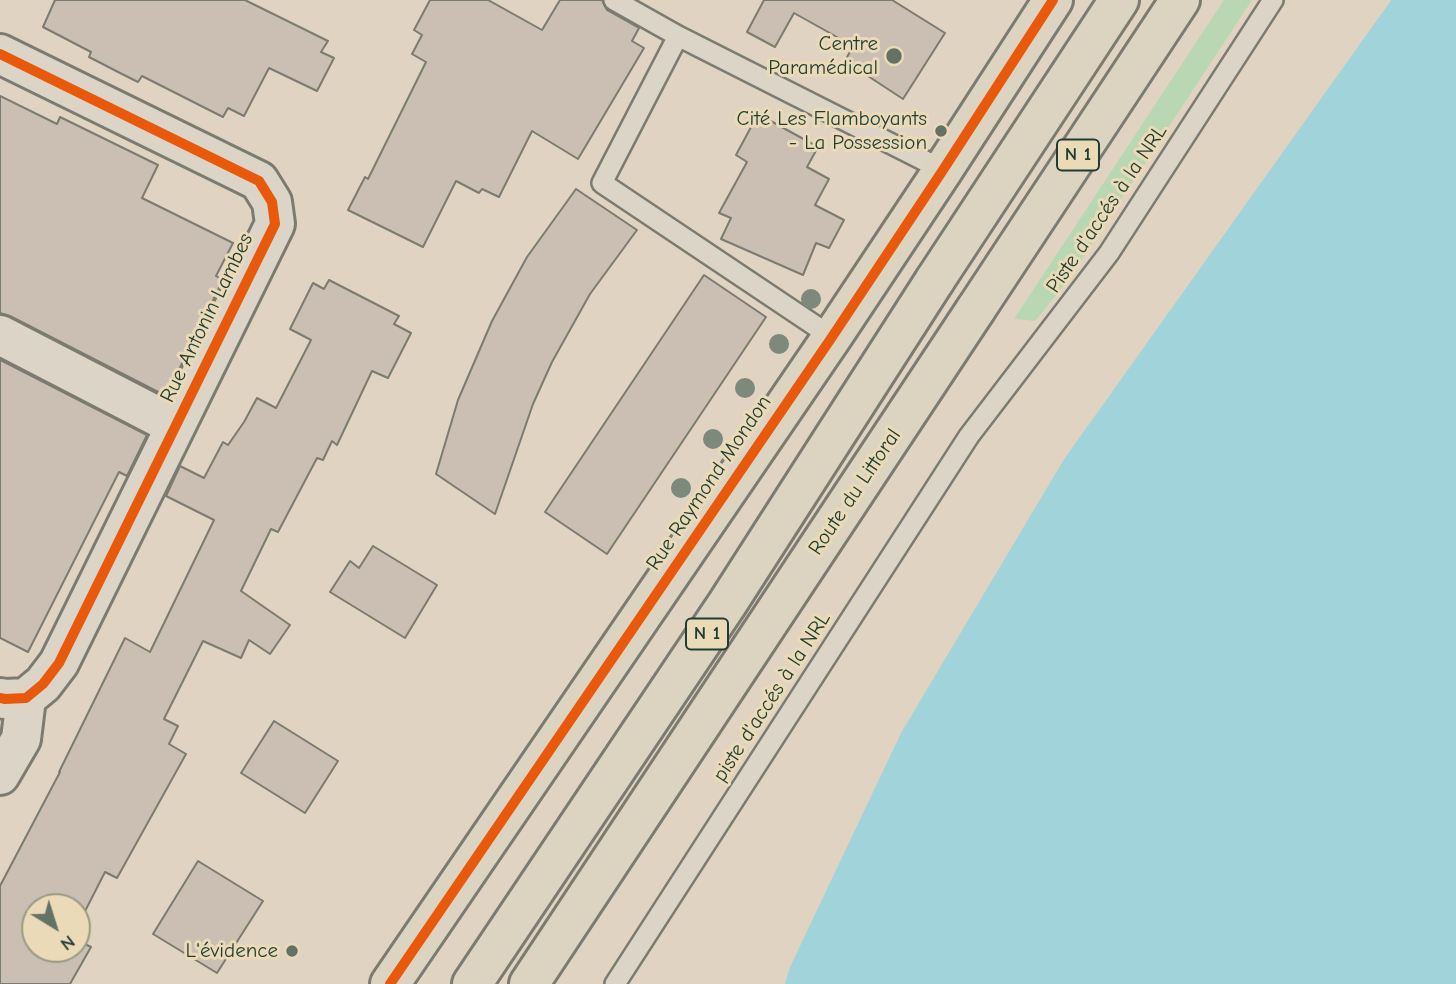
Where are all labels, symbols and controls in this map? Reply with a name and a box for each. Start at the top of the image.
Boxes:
place label: Centre Paramédical [768,31,878,81]
marker: Centre Paramédical [884,46,904,66]
place label: Cité Les Flamboyants - La Possession [737,106,927,156]
street label: Piste d'accés à la NRL [1041,120,1173,298]
marker: Cité Les Flamboyants - La Possession [933,123,949,139]
road number: N 1 [1057,140,1099,170]
street label: Rue Antonin Lambes [155,229,259,407]
street label: Rue Raymond Mondon [641,391,777,575]
street label: Route du Littoral [803,424,907,560]
street label: piste d'accés à la NRL [708,607,836,787]
road number: N 1 [686,618,728,650]
north arrow [21,893,91,963]
text: N [56,930,79,955]
place label: L'évidence [185,938,278,964]
marker: L'évidence [284,943,300,959]

